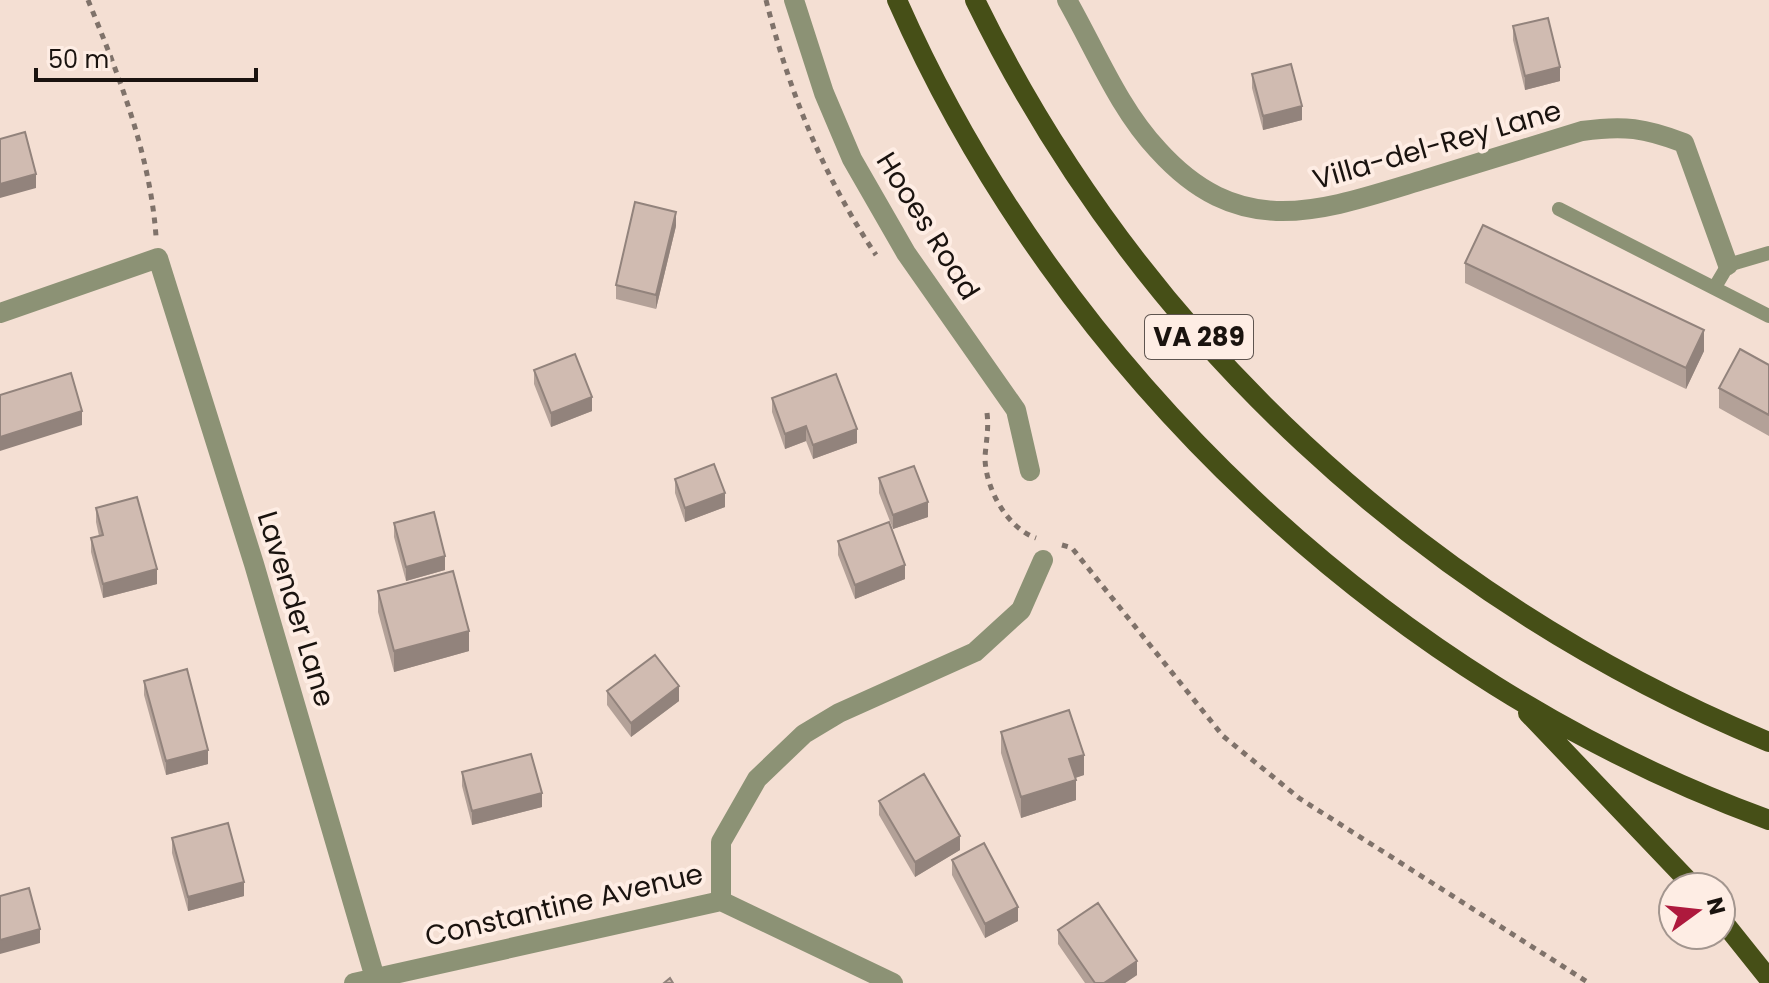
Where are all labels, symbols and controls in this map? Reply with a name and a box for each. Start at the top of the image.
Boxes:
scale bar [36,32,256,82]
text: 50 m [48,43,109,76]
street label: Villa-del-Rey Lane [1308,91,1566,199]
street label: Hooes Road [867,145,989,307]
road number: VA 289 [1145,315,1253,359]
street label: Lavender Lane [248,506,344,712]
street label: Constantine Avenue [421,854,707,956]
north arrow [1657,871,1737,951]
text: N [1699,894,1733,918]

